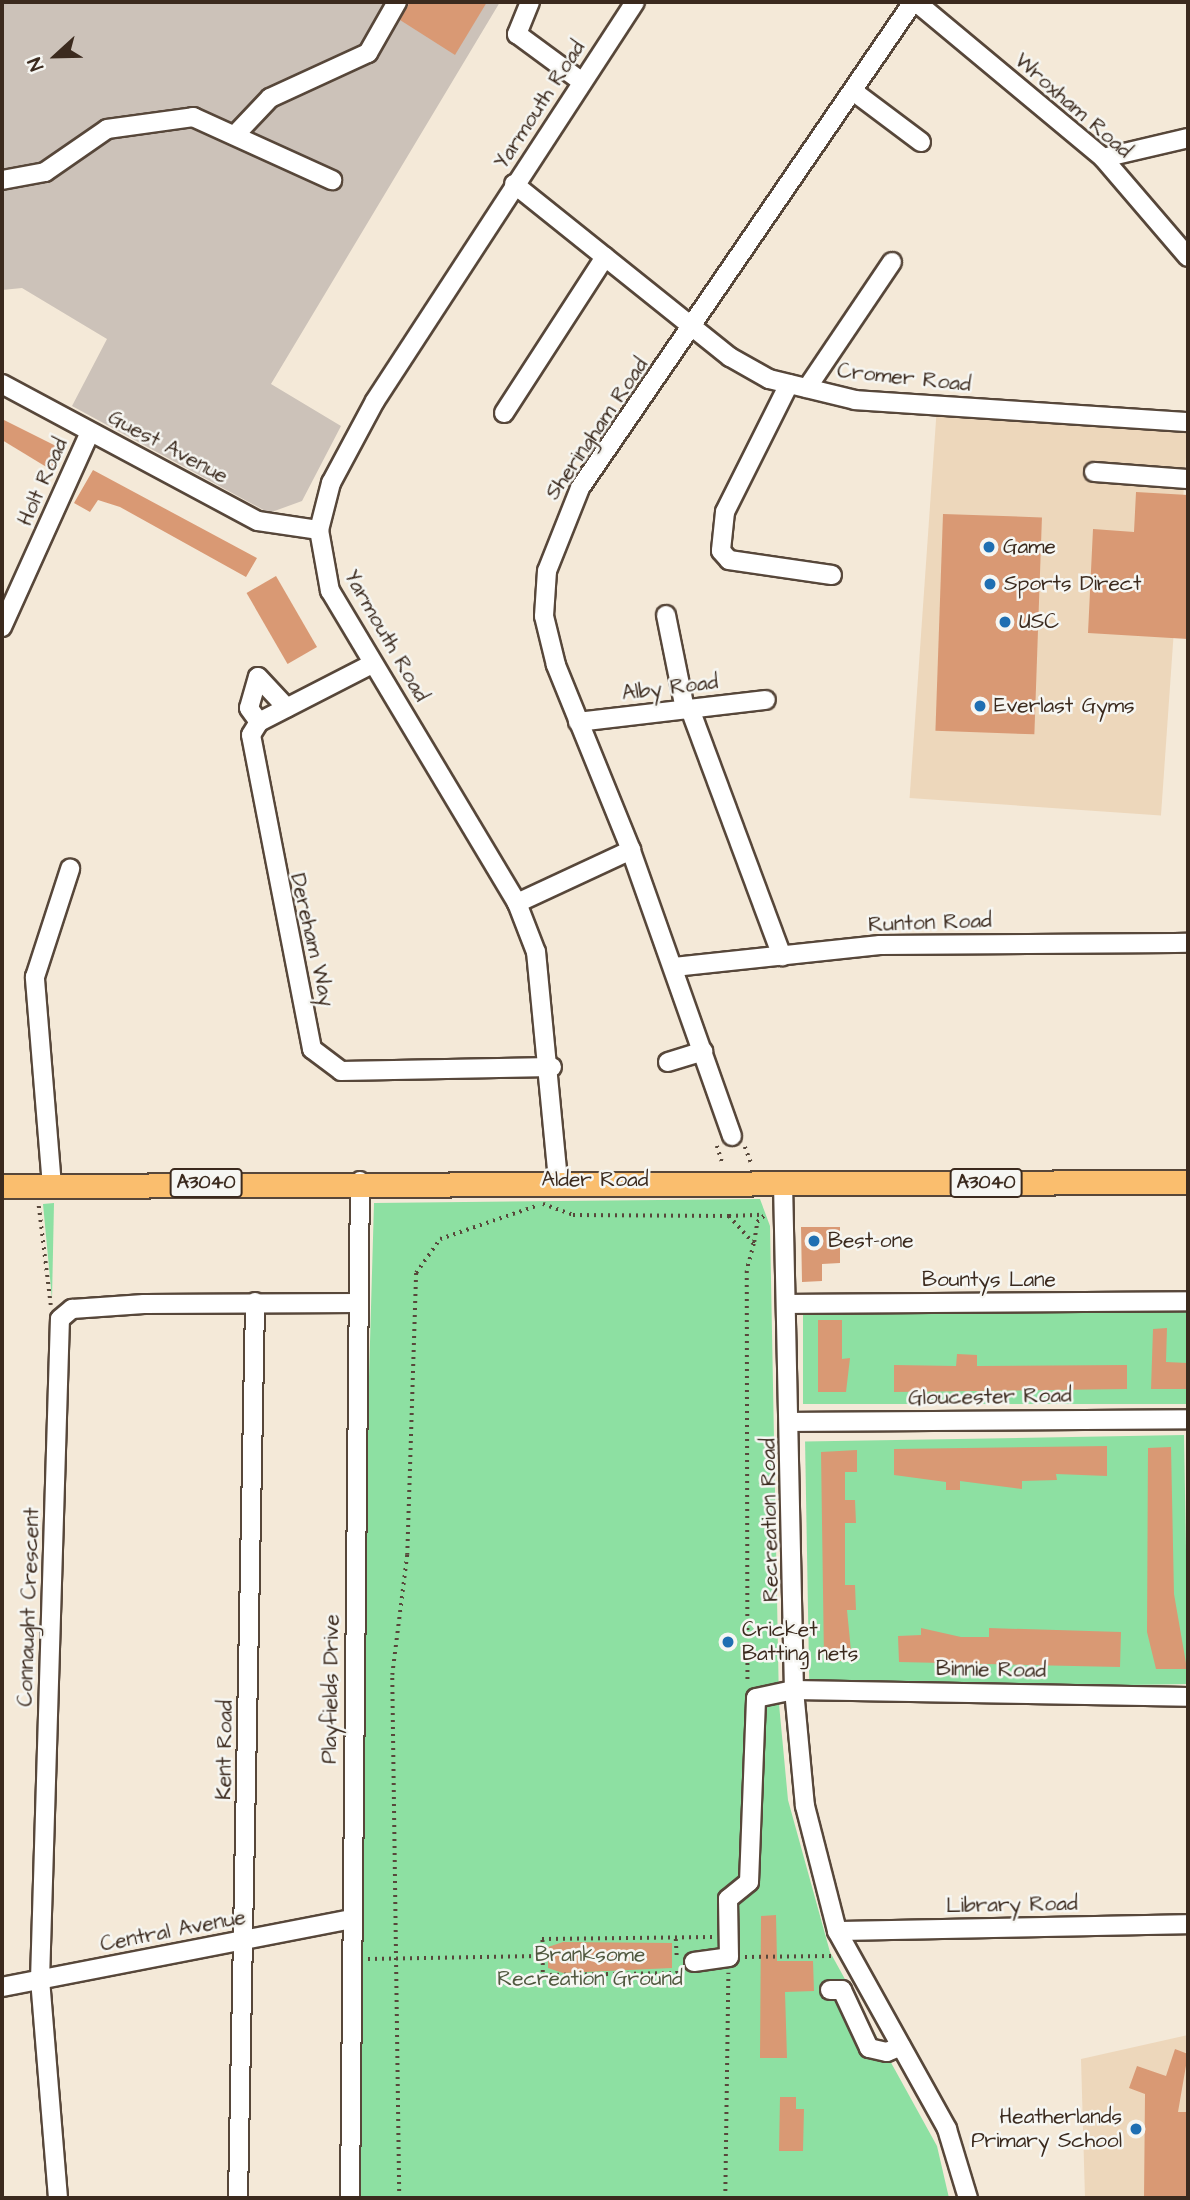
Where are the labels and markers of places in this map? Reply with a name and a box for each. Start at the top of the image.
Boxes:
place label: Game [1003,534,1056,560]
marker: Game [981,539,997,555]
place label: Sports Direct [1004,571,1142,597]
marker: Sports Direct [982,576,998,592]
place label: USC [1019,609,1059,635]
marker: USC [997,614,1013,630]
place label: Everlast Gyms [994,693,1135,719]
marker: Everlast Gyms [972,698,988,714]
place label: Best-one [828,1228,914,1254]
marker: Best-one [806,1233,822,1249]
place label: Cricket Batting nets [742,1617,858,1667]
marker: Cricket Batting nets [720,1634,736,1650]
place label: Heatherlands Primary School [971,2104,1122,2154]
marker: Heatherlands Primary School [1128,2121,1144,2137]

